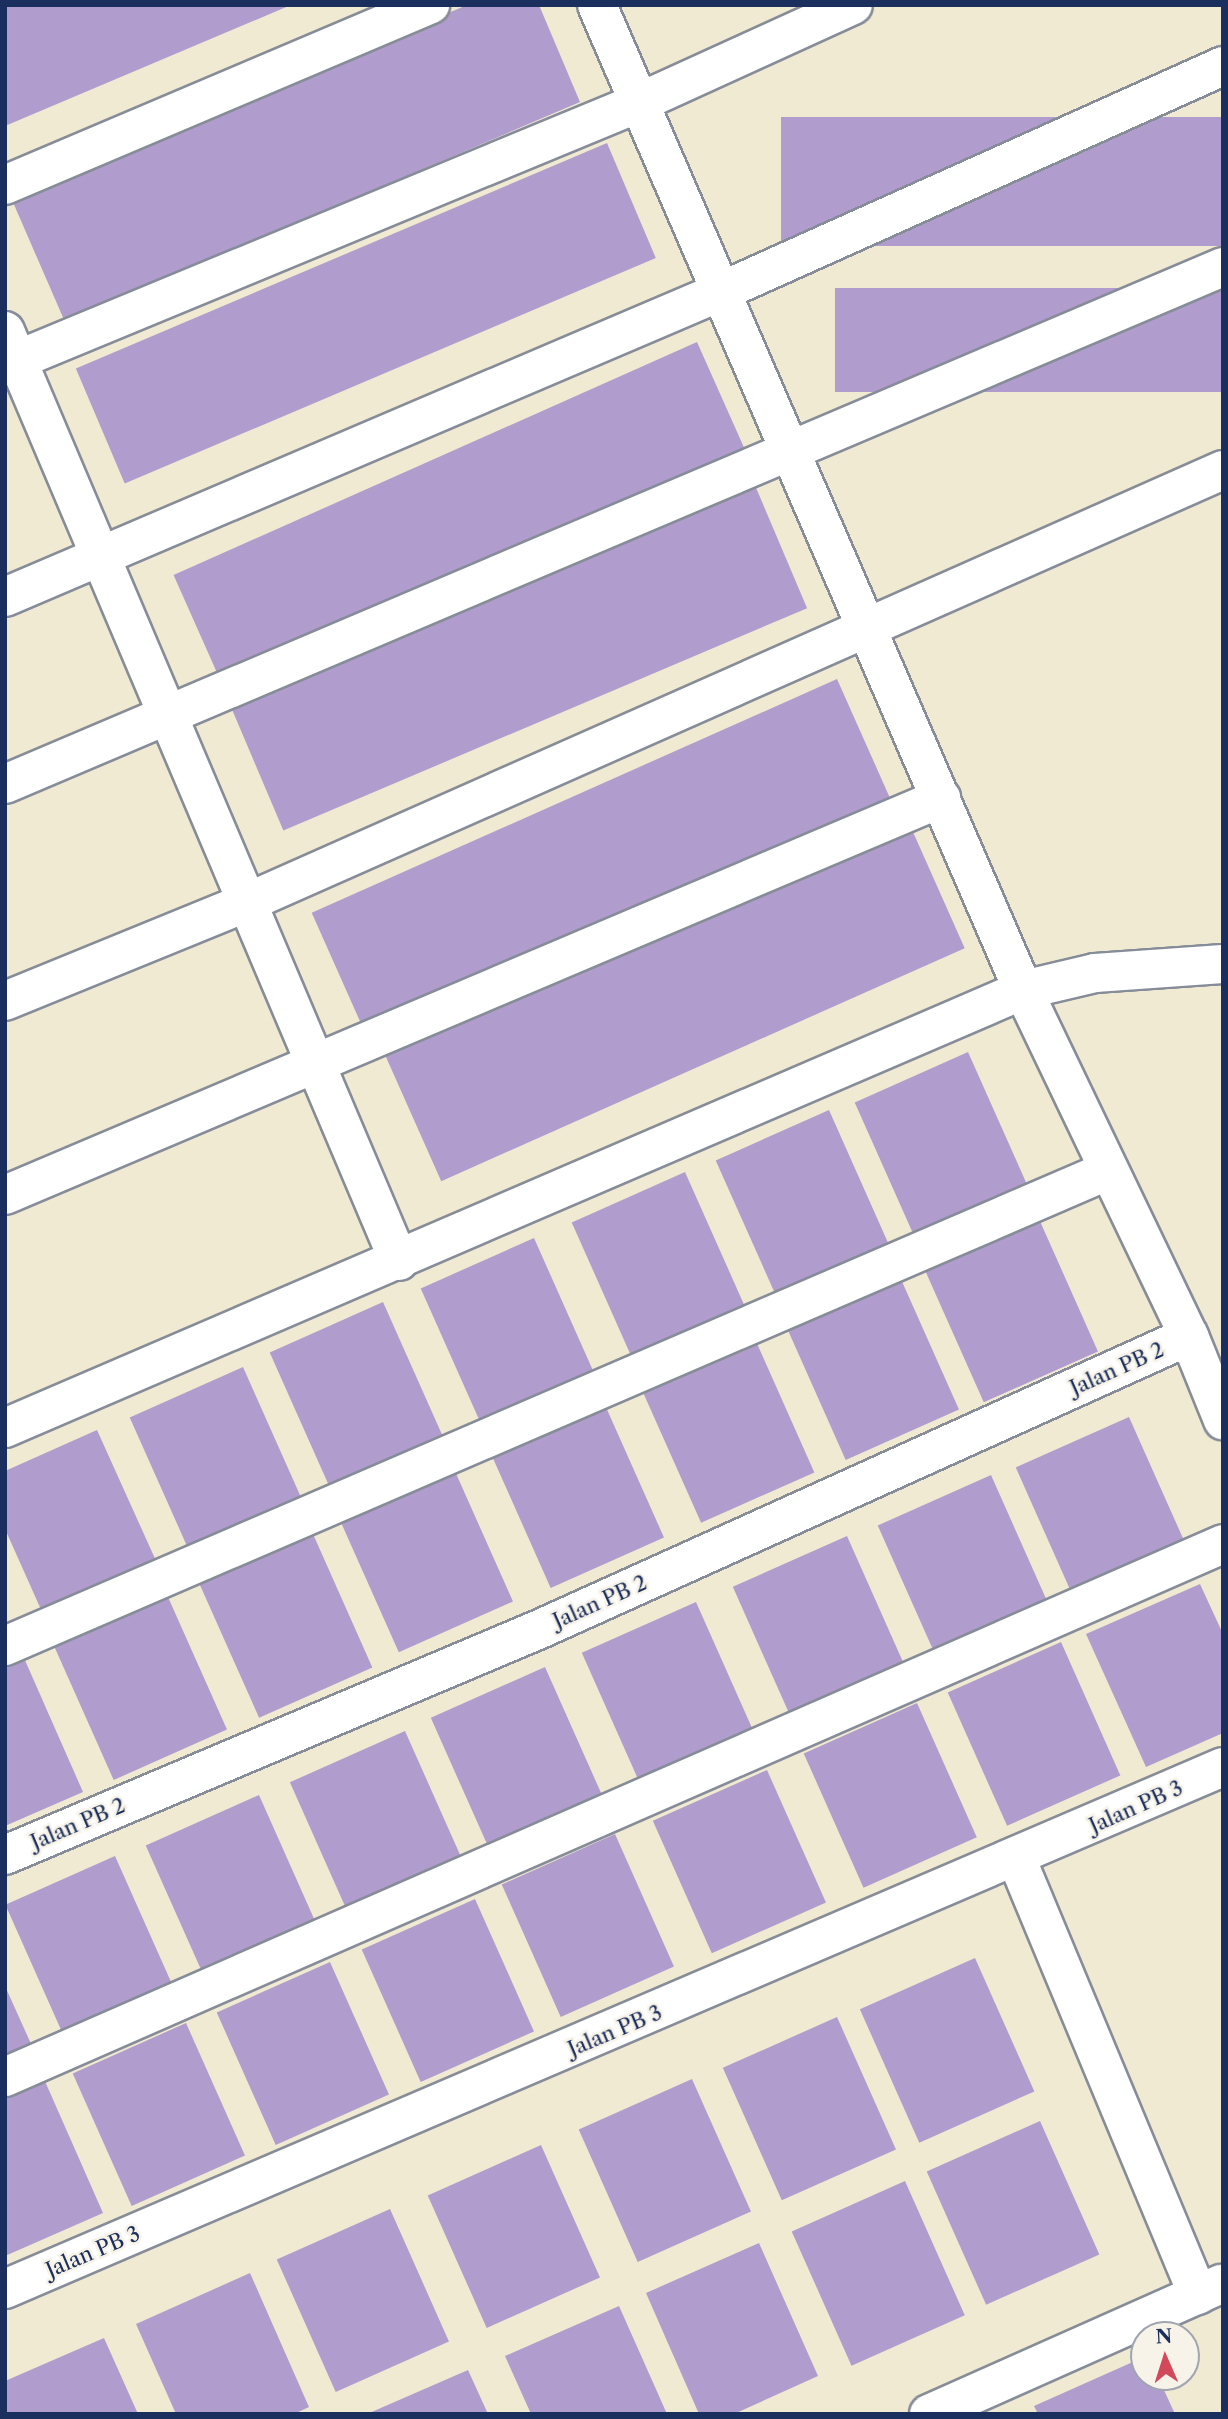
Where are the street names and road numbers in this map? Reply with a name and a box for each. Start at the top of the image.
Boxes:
street label: Jalan PB 2 [1066,1337,1168,1401]
street label: Jalan PB 2 [549,1570,651,1634]
street label: Jalan PB 3 [1085,1775,1187,1839]
street label: Jalan PB 2 [27,1793,129,1855]
street label: Jalan PB 3 [564,2000,666,2062]
street label: Jalan PB 3 [42,2221,144,2283]

